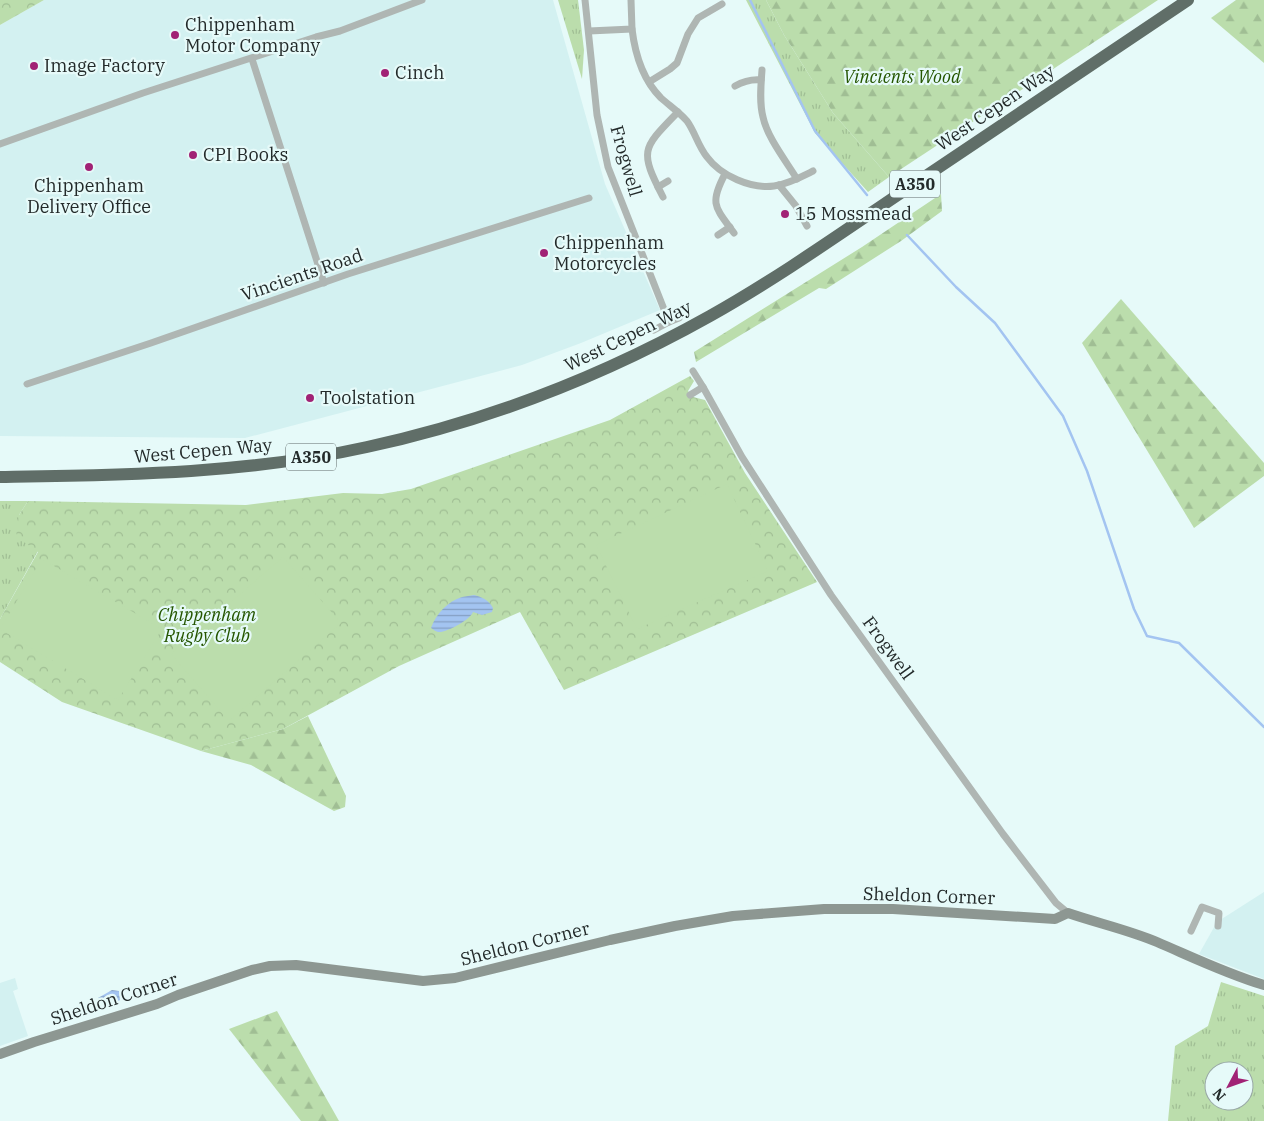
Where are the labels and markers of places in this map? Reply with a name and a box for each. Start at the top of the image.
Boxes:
place label: Chippenham Motor Company [185,13,321,57]
marker: Chippenham Motor Company [169,29,181,41]
place label: Image Factory [44,54,165,77]
marker: Image Factory [28,60,40,72]
place label: Cinch [395,61,444,84]
marker: Cinch [379,67,391,79]
place label: CPI Books [203,143,288,166]
marker: CPI Books [187,149,199,161]
marker: Chippenham Delivery Office [83,161,95,173]
place label: Chippenham Delivery Office [27,174,151,218]
place label: 15 Mossmead [795,202,912,225]
marker: 15 Mossmead [779,208,791,220]
place label: Chippenham Motorcycles [554,231,664,275]
marker: Chippenham Motorcycles [538,247,550,259]
place label: Toolstation [320,386,415,409]
marker: Toolstation [304,392,316,404]

